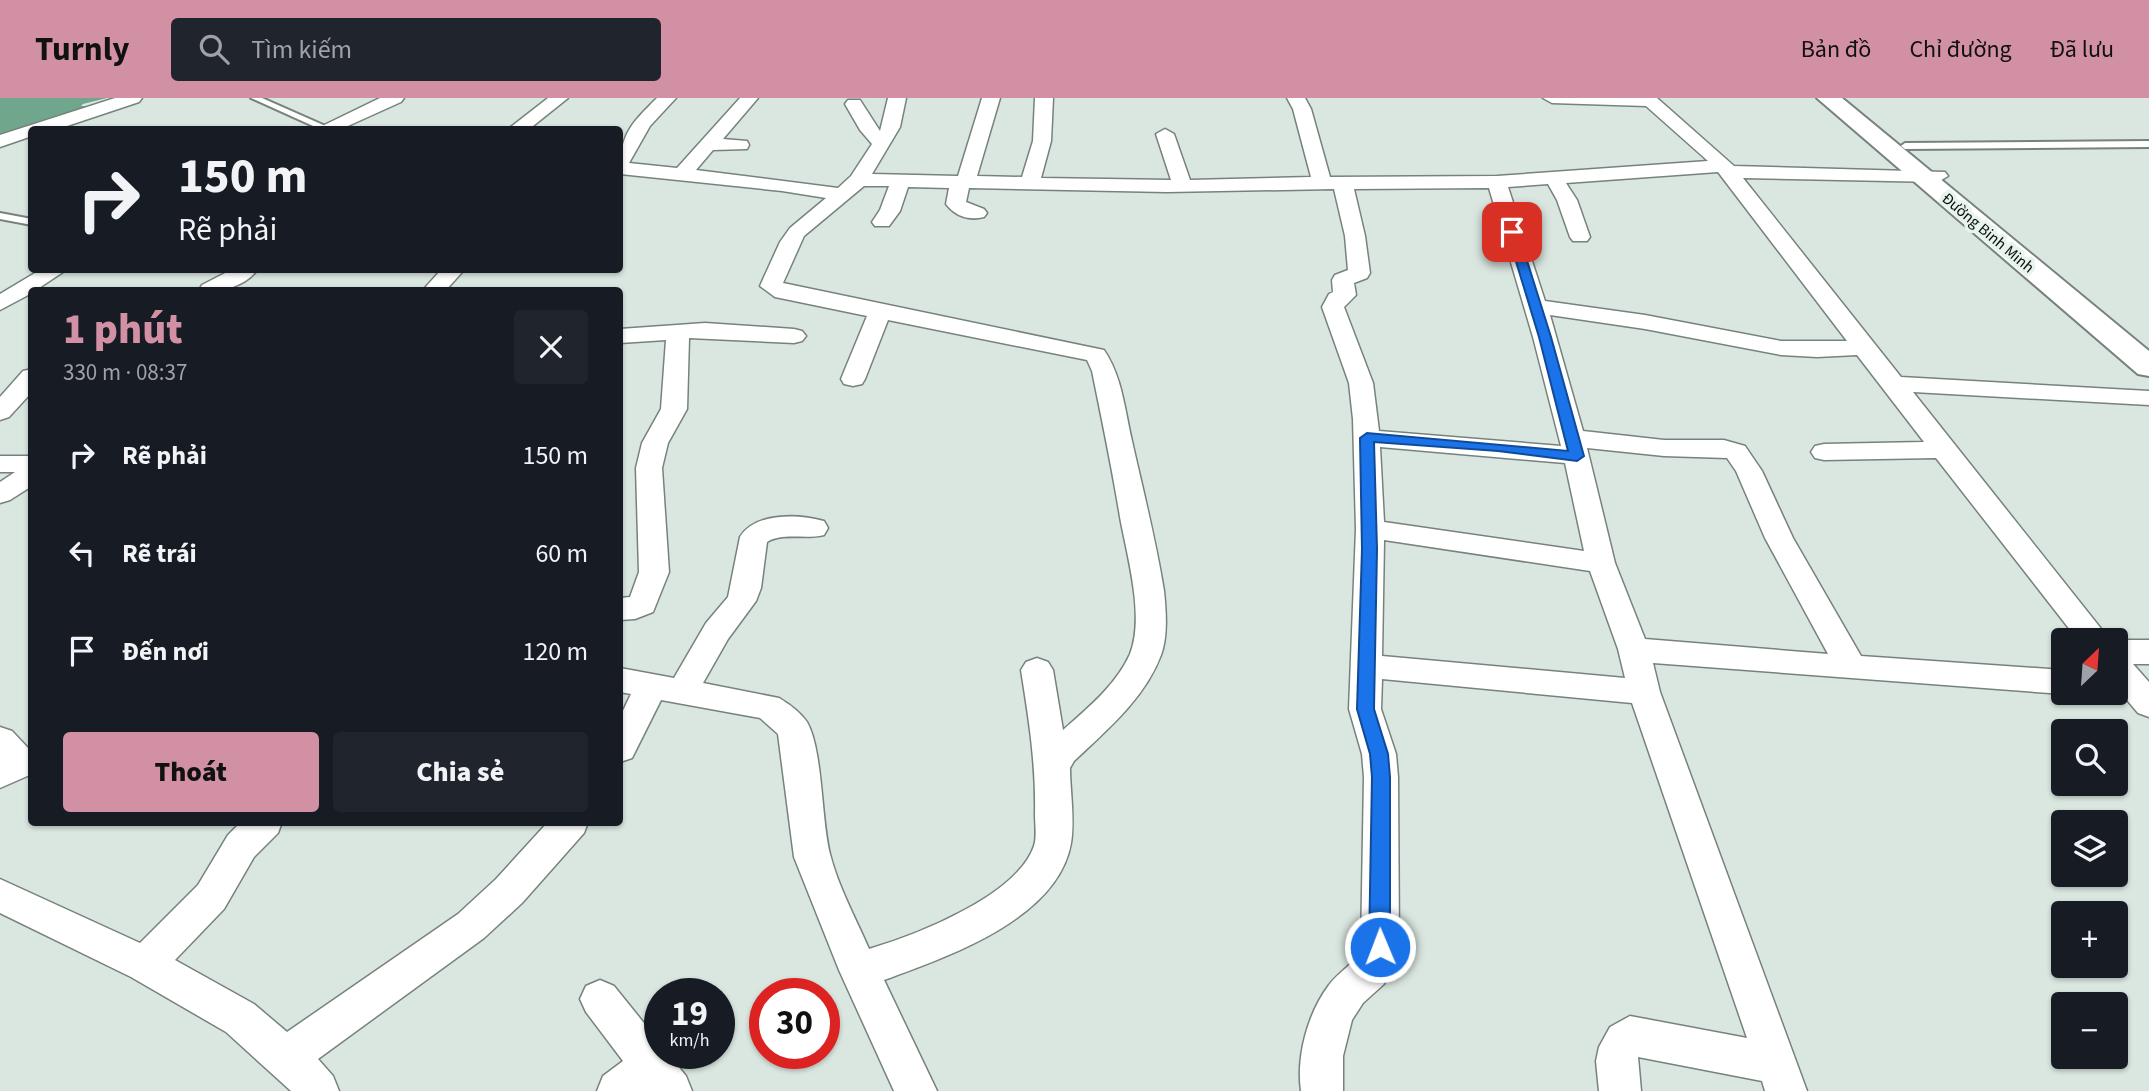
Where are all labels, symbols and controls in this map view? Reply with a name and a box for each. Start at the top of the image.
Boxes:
search box [171,18,661,81]
text: Turnly [35,26,129,73]
icon: search [195,30,233,68]
text: Tìm kiếm [251,31,352,68]
text: Bản đồ [1801,32,1871,67]
text: Chỉ đường [1909,32,2012,67]
text: Đã lưu [2050,32,2114,67]
text: 150 m [178,142,307,212]
icon: right [63,154,154,245]
street label: Đường Binh Minh [1937,188,2039,278]
pin [1482,202,1542,262]
text: Rẽ phải [178,207,277,253]
icon: arrive [1493,213,1531,251]
text: 1 phút [63,300,183,360]
button: close [514,310,588,384]
text: 330 m · 08:37 [63,356,187,389]
icon: right [63,436,101,474]
text: Rẽ phải [122,437,207,474]
text: 150 m [522,437,588,474]
icon: left [63,534,101,572]
text: Rẽ trái [122,535,197,572]
text: 60 m [535,535,588,572]
north arrow [2051,628,2128,705]
map controls [2051,628,2128,1069]
icon: arrive [63,632,101,670]
text: Đến nơi [122,633,209,670]
text: 120 m [522,633,588,670]
button: search [2051,719,2128,796]
button: Thoát [63,732,319,812]
button: Chia sẻ [333,732,588,812]
button: layers [2051,810,2128,887]
button: + [2051,901,2128,978]
position arrow [1343,910,1417,984]
speed limit sign: 30 [749,978,840,1069]
text: 19 [671,989,708,1039]
button: − [2051,992,2128,1069]
text: km/h [670,1028,709,1053]

